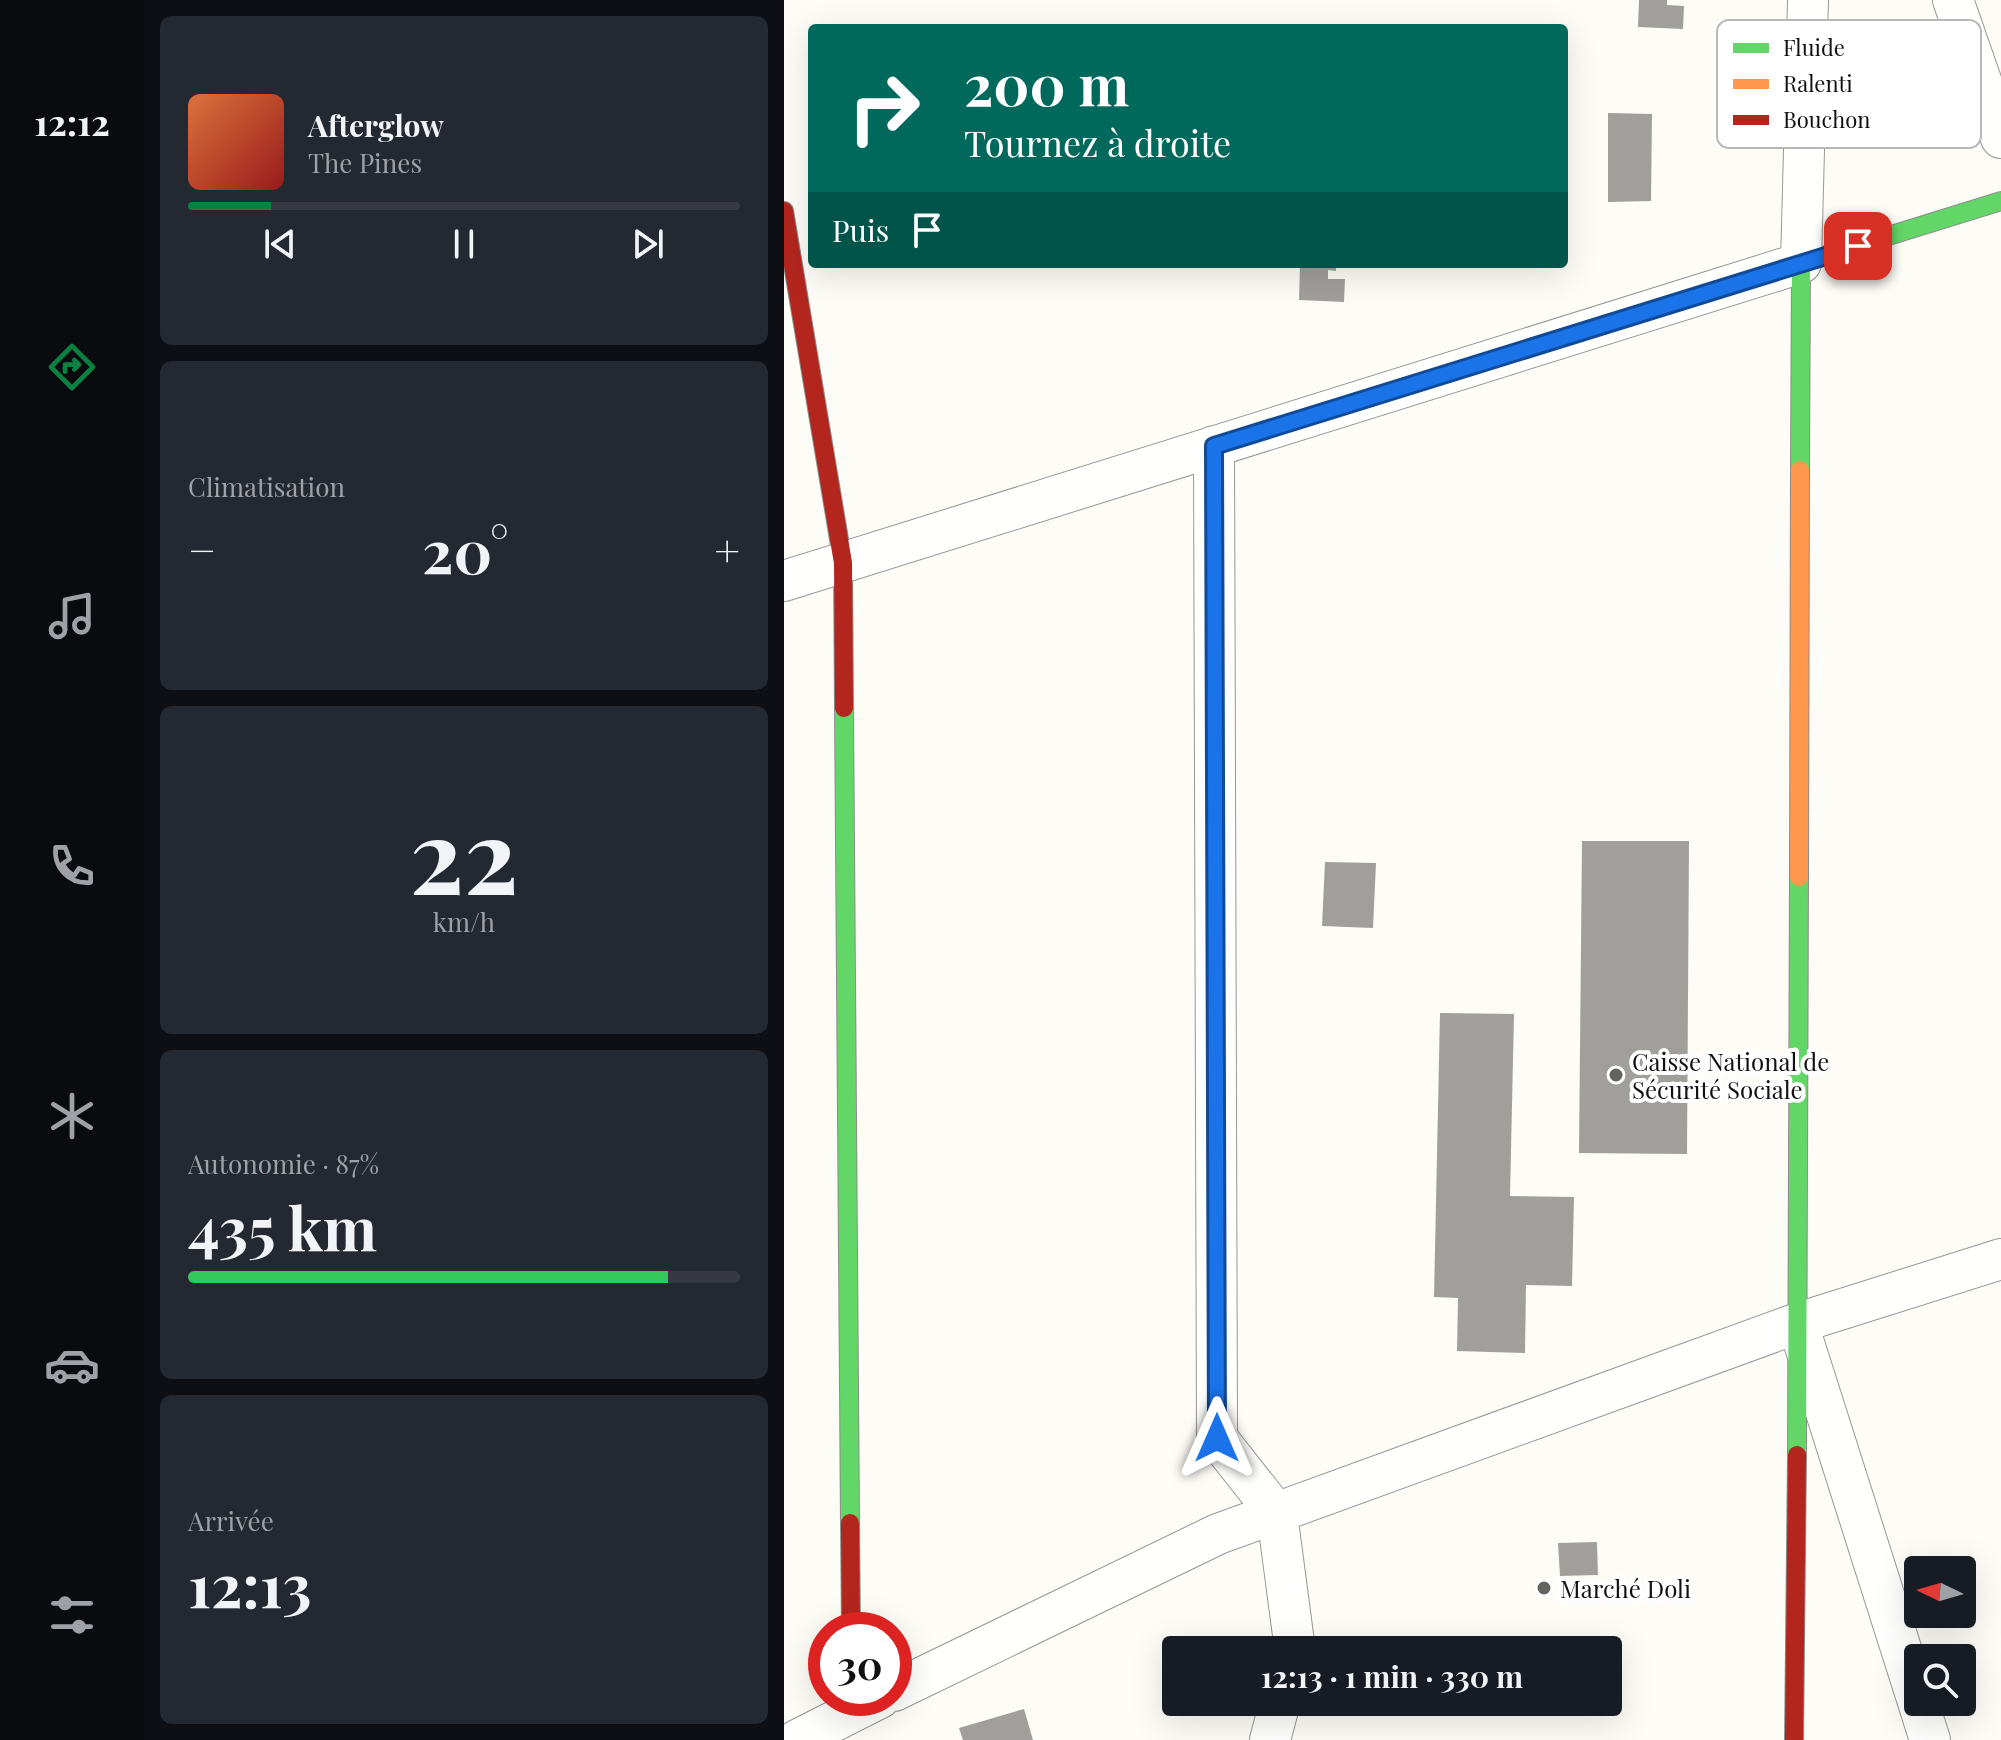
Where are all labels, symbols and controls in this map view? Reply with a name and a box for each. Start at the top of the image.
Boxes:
legend [1717,20,1981,148]
text: Fluide [1783,32,1845,62]
text: 200 m [964,46,1129,121]
icon: right [832,56,936,160]
text: Ralenti [1783,68,1853,98]
text: 12:12 [34,97,110,145]
text: Bouchon [1783,104,1870,134]
text: Afterglow [308,105,444,145]
text: Tournez à droite [964,118,1231,166]
text: The Pines [308,145,422,180]
icon: arrive [905,208,949,252]
text: Puis [832,210,889,250]
pin [1824,212,1892,280]
icon: previous [258,222,302,266]
icon: pause [442,222,486,266]
icon: next [626,222,670,266]
icon: arrive [1836,224,1880,268]
icon: directions [44,339,100,395]
text: Climatisation [188,469,345,504]
text: 20° [422,509,509,589]
text: − [188,519,216,578]
text: + [714,519,740,578]
icon: music [44,588,100,644]
text: 22 [410,782,518,921]
icon: phone [44,838,100,894]
text: km/h [433,904,495,939]
place label: Caisse National de Sécurité Sociale [1632,1045,1829,1105]
marker: Caisse National de Sécurité Sociale [1607,1066,1625,1084]
icon: climate [44,1088,100,1144]
text: Autonomie · 87% [188,1146,379,1181]
text: 435 km [188,1186,377,1266]
icon: car [44,1337,100,1393]
position arrow [1175,1396,1259,1480]
text: Arrivée [188,1503,274,1538]
text: 12:13 [188,1543,312,1623]
north arrow [1904,1556,1976,1628]
map controls [1904,1556,1976,1716]
place label: Marché Doli [1560,1572,1691,1604]
marker: Marché Doli [1535,1579,1553,1597]
icon: filters [44,1587,100,1643]
speed limit sign: 30 [808,1612,912,1716]
button: search [1904,1644,1976,1716]
text: 12:13 · 1 min · 330 m [1261,1656,1523,1696]

